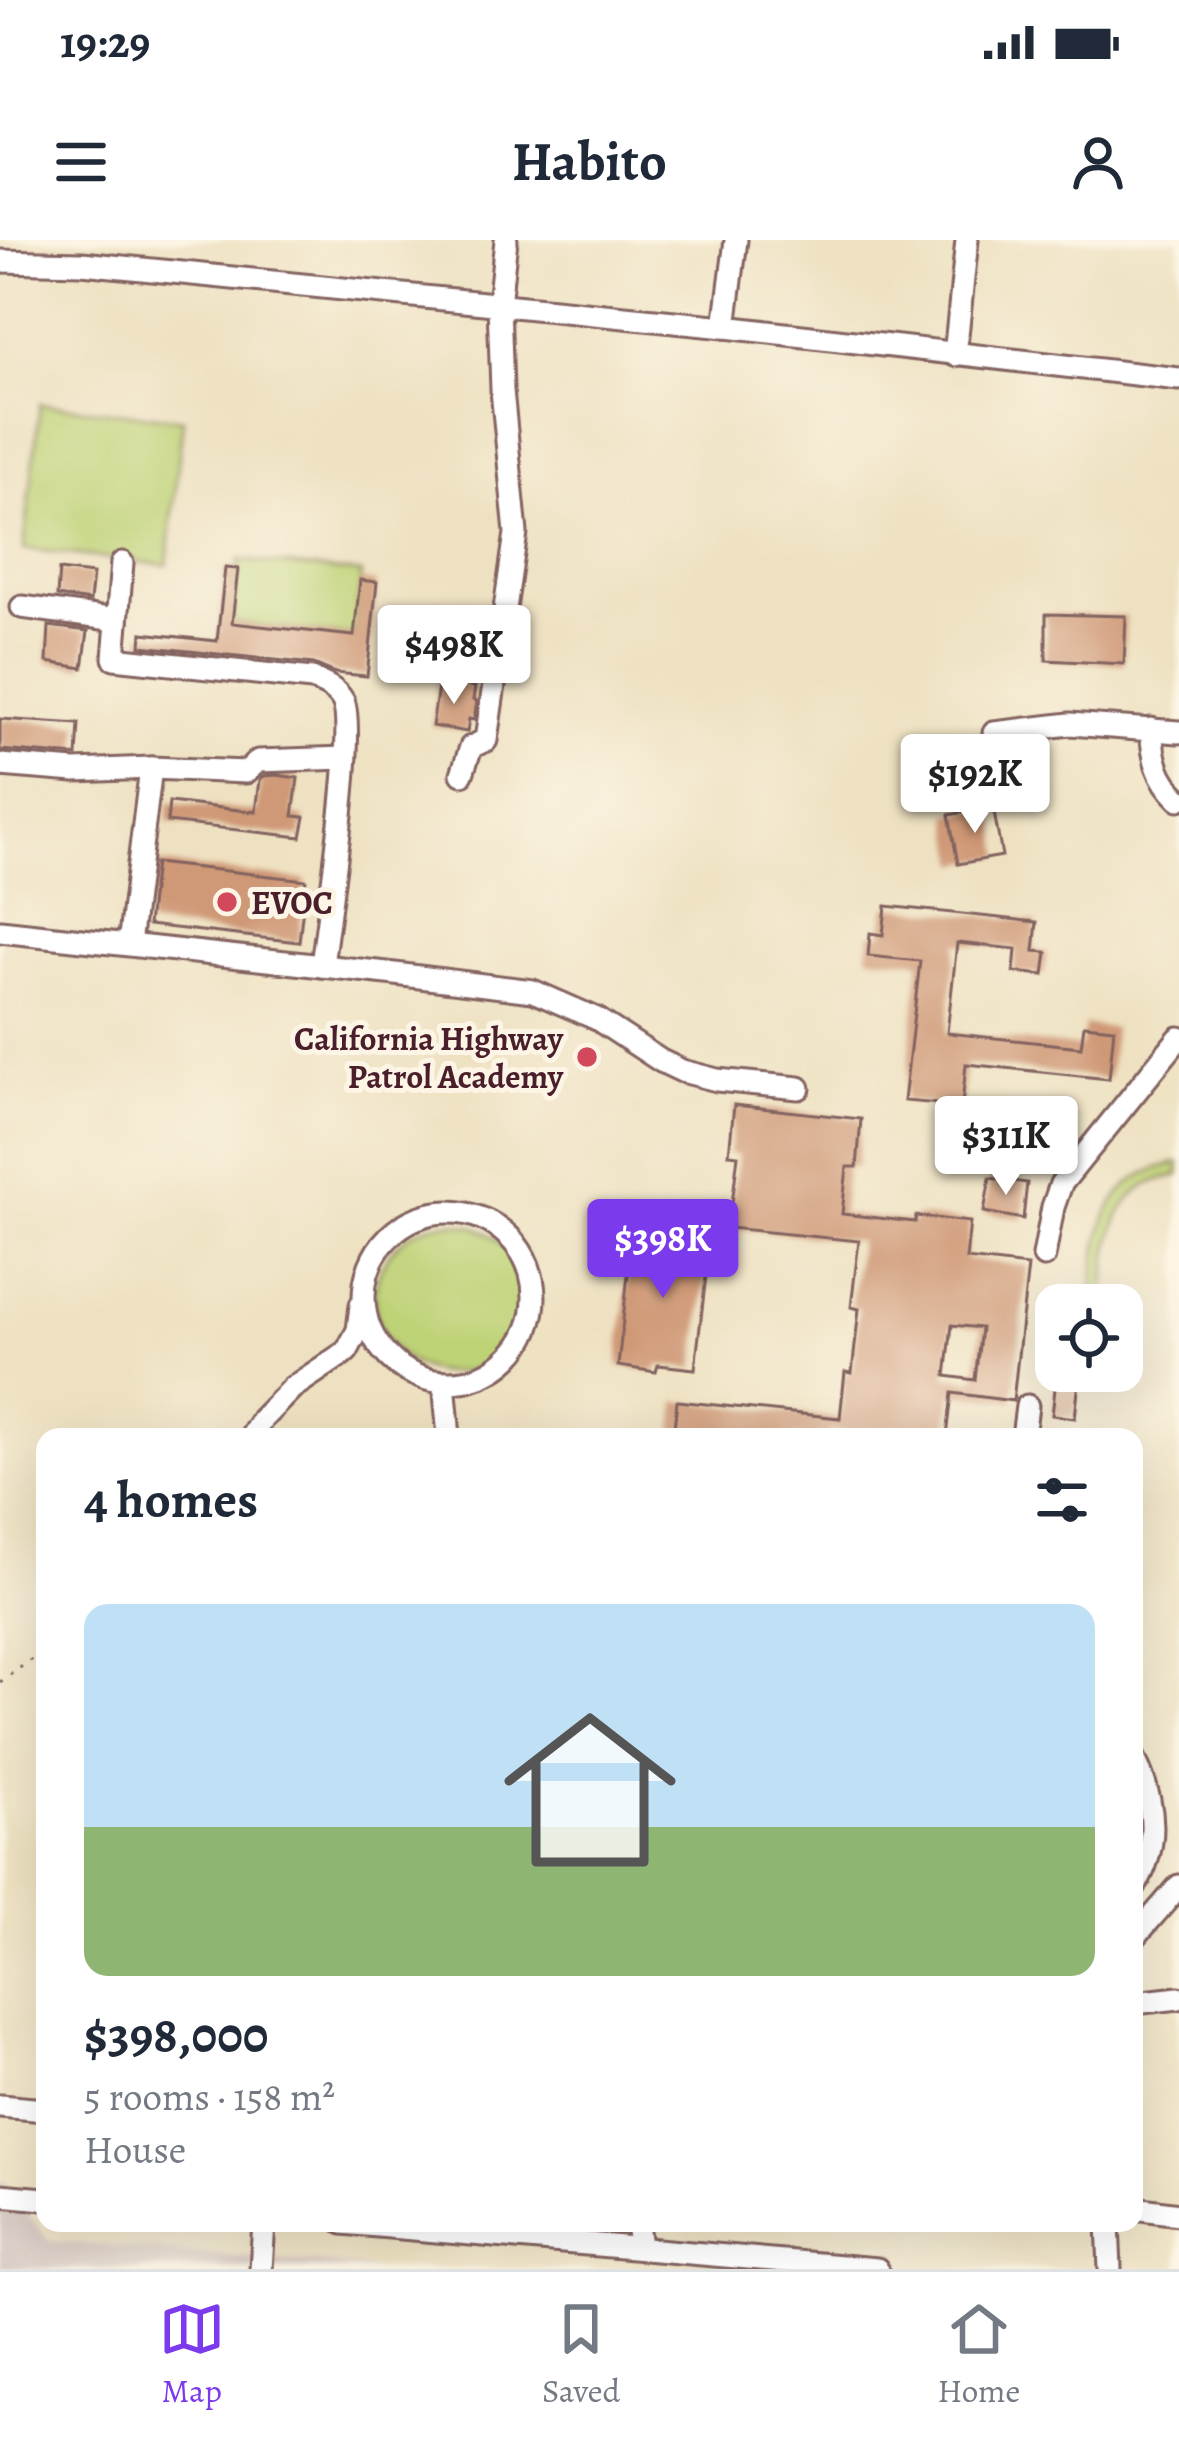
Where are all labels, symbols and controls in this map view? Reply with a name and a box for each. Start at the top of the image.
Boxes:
text: 19:29 [60,11,150,73]
text: Habito [512,125,667,199]
icon: menu [48,129,114,195]
icon: person [1065,129,1131,195]
pin: $498K [370,605,538,707]
text: $498K [405,617,503,670]
pin: $192K [891,734,1059,836]
text: $192K [928,746,1022,799]
place label: EVOC [251,880,333,925]
marker: EVOC [214,889,240,915]
place label: California Highway Patrol Academy [294,1016,564,1099]
marker: California Highway Patrol Academy [574,1044,600,1070]
pin: $311K [922,1096,1090,1198]
text: $311K [962,1108,1050,1161]
pin: $398K [579,1199,747,1301]
text: $398K [614,1211,712,1264]
map controls [1035,1284,1143,1392]
button: locate [1035,1284,1143,1392]
text: 4 homes [84,1465,258,1535]
icon: filters [1029,1467,1095,1533]
icon: home [482,1682,698,1898]
text: $398,000 [84,2000,268,2070]
text: 5 rooms · 158 m² [84,2070,335,2123]
text: House [84,2123,186,2176]
tab: Map [159,2296,225,2413]
tab: Saved [542,2296,620,2413]
tab: Home [937,2296,1020,2413]

